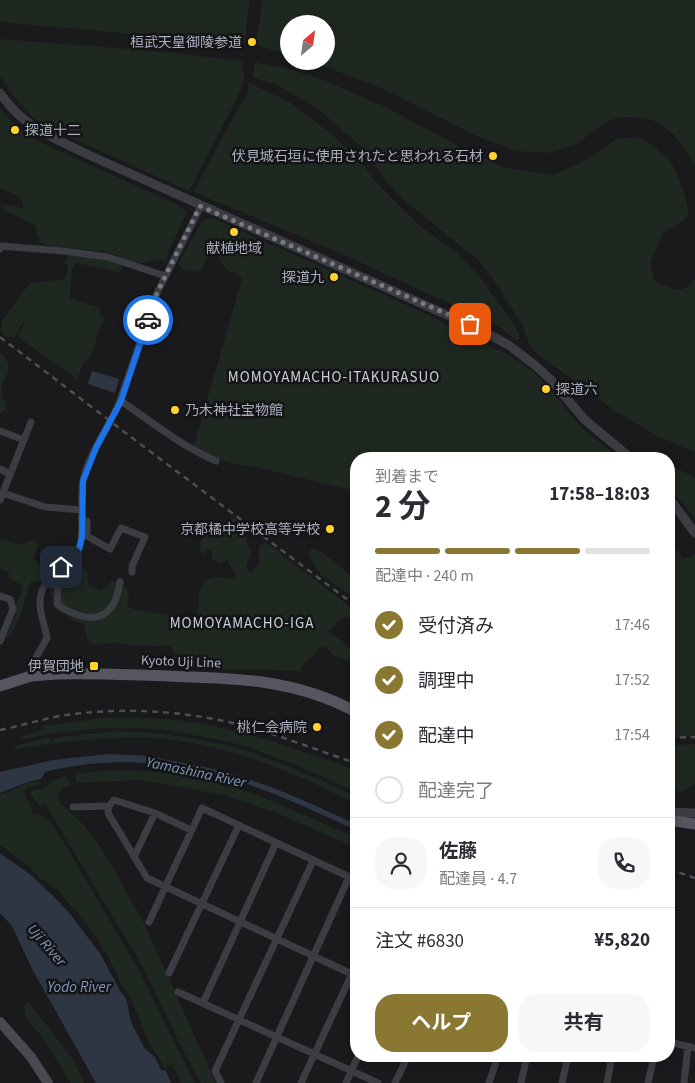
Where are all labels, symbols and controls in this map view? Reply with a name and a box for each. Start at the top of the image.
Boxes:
north arrow [280,15,335,70]
map controls [280,15,335,70]
place label: 桓武天皇御陵参道 [130,33,242,53]
marker: 桓武天皇御陵参道 [246,36,258,48]
place label: 探道十二 [25,121,81,141]
marker: 探道十二 [9,124,21,136]
place label: 伏見城石垣に使用されたと思われる石材 [232,147,483,167]
marker: 伏見城石垣に使用されたと思われる石材 [487,150,499,162]
marker: 献植地域 [228,226,240,238]
place label: 献植地域 [206,239,262,259]
place label: 探道九 [282,268,324,288]
marker: 探道九 [328,271,340,283]
courier [123,295,173,345]
pin [449,303,491,345]
icon: car [134,306,162,334]
icon: bag [456,310,484,338]
district label: MOMOYAMACHO-ITAKURASUO [228,367,440,388]
place label: 探道六 [556,380,598,400]
marker: 探道六 [540,383,552,395]
place label: 乃木神社宝物館 [185,401,283,421]
marker: 乃木神社宝物館 [169,404,181,416]
text: 到着まで [375,466,439,488]
text: 17:58–18:03 [549,481,650,508]
text: 2 分 [375,484,430,530]
place label: 京都橘中学校高等学校 [180,520,320,540]
marker: 京都橘中学校高等学校 [324,523,336,535]
pin [40,546,82,588]
icon: home [47,553,75,581]
text: 配達中 · 240 m [375,565,474,587]
icon: check [375,611,403,639]
district label: MOMOYAMACHO-IGA [170,613,314,634]
text: 受付済み [418,613,494,640]
text: 17:46 [614,614,650,636]
street label: Kyoto Uji Line [141,651,221,673]
place label: 伊賀団地 [28,657,84,677]
marker: 伊賀団地 [88,660,100,672]
icon: check [375,666,403,694]
text: 調理中 [418,668,475,695]
text: 17:52 [614,669,650,691]
place label: 桃仁会病院 [237,718,307,738]
marker: 桃仁会病院 [311,721,323,733]
icon: check [375,721,403,749]
text: 配達中 [418,723,475,750]
text: 17:54 [614,724,650,746]
water label: Yamashina River [144,752,249,794]
text: 配達完了 [418,778,494,805]
button: person [375,837,427,889]
button: phone [598,837,650,889]
text: 佐藤 [439,838,477,865]
text: 配達員 · 4.7 [439,868,517,890]
water label: Uji River [22,919,72,972]
text: ¥5,820 [594,927,650,954]
text: 注文 #6830 [375,928,464,955]
water label: Yodo River [47,977,112,998]
button: ヘルプ [375,994,508,1052]
button: 共有 [518,994,650,1052]

